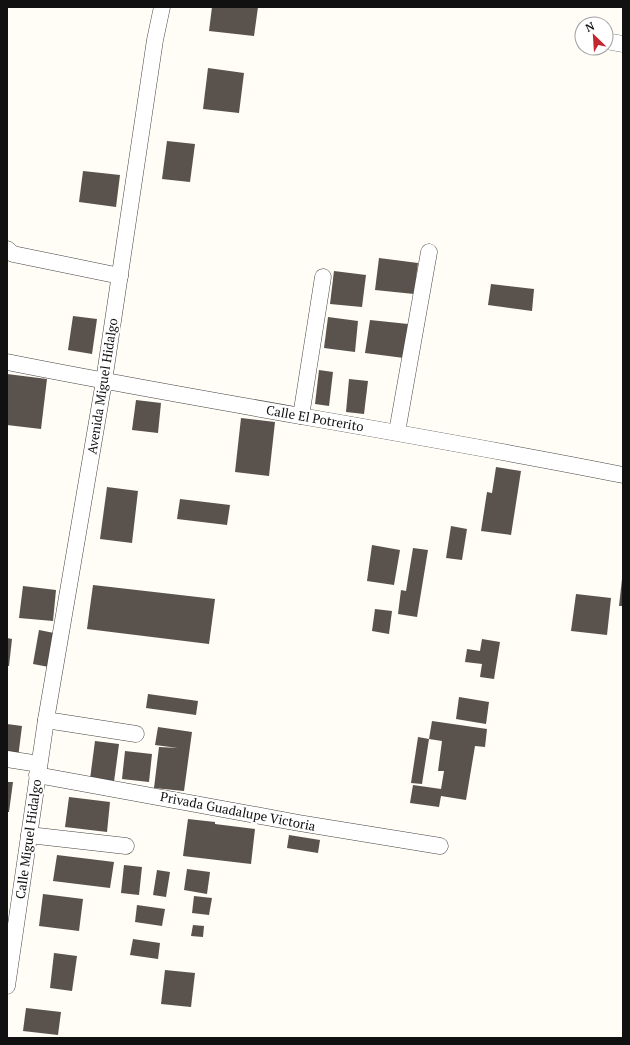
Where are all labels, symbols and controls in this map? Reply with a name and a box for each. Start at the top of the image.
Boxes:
north arrow [574,16,614,56]
text: N [583,19,597,35]
street label: Avenida Miguel Hidalgo [82,317,122,455]
street label: Calle El Potrerito [265,401,365,435]
street label: Calle Miguel Hidalgo [11,778,45,900]
street label: Privada Guadalupe Victoria [159,787,318,835]

